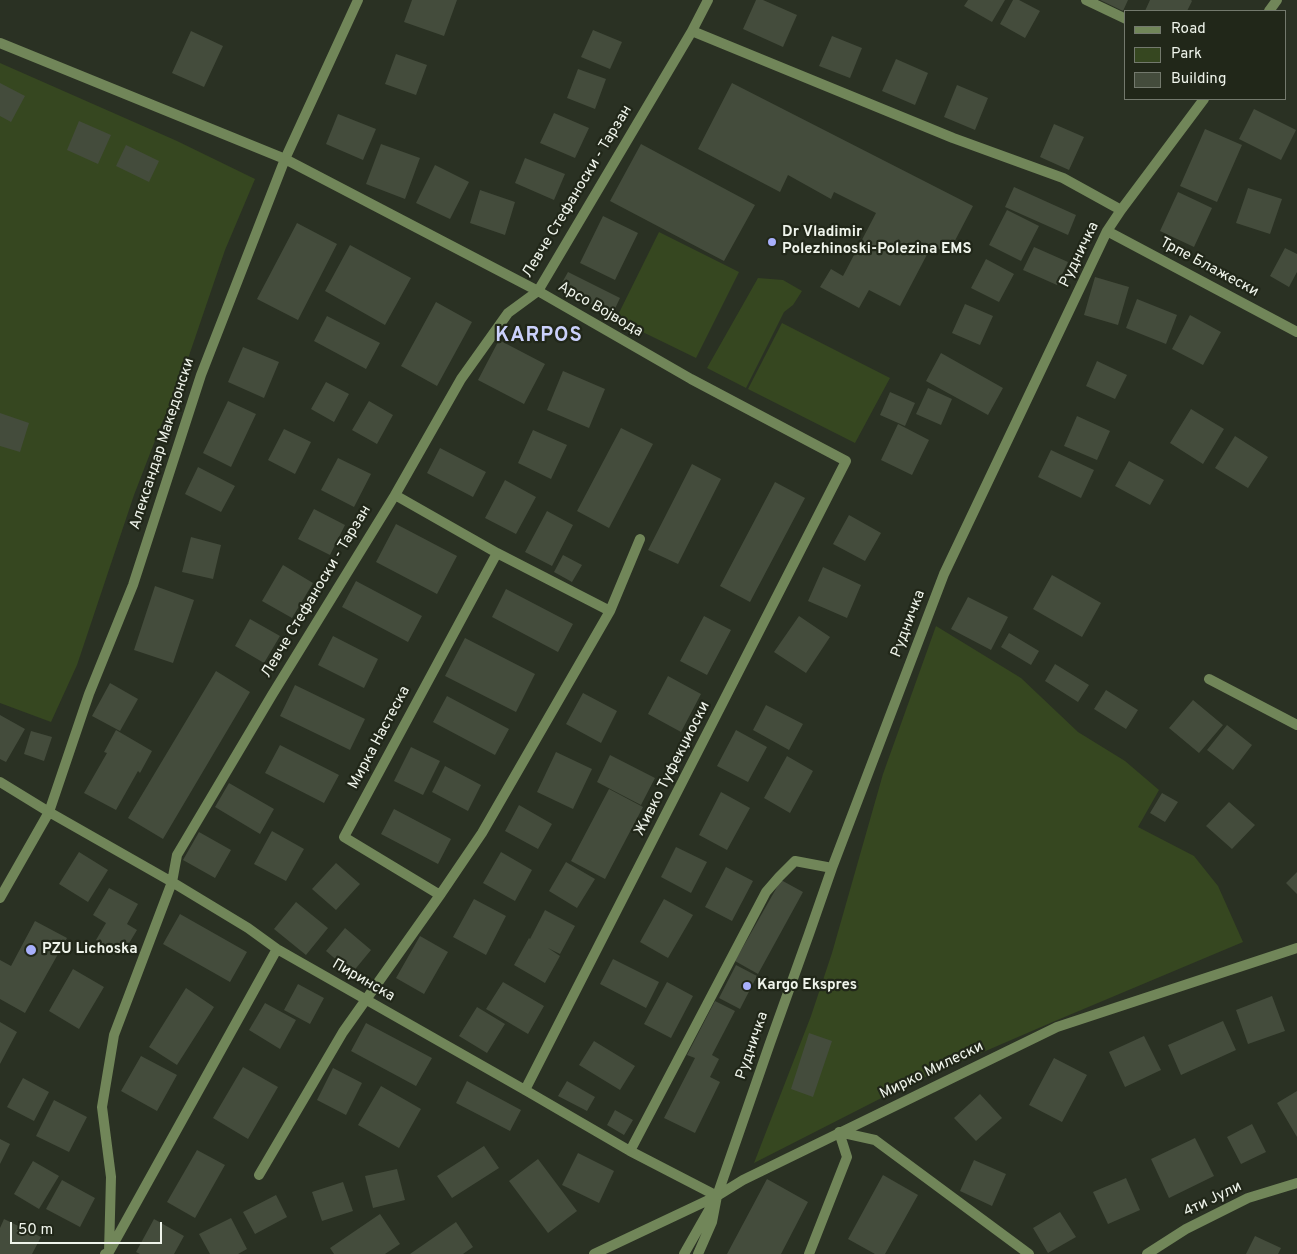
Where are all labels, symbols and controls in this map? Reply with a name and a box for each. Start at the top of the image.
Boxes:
legend [1124,10,1287,100]
text: Road [1171,20,1206,39]
text: Park [1171,45,1202,64]
text: Building [1171,70,1226,89]
street label: Левче Стефаноски - Тарзан [519,102,637,282]
street label: Рудничка [1056,219,1104,291]
place label: Dr Vladimir Polezhinoski-Polezina EMS [782,224,972,259]
street label: Трпе Блажески [1157,234,1261,302]
marker: Dr Vladimir Polezhinoski-Polezina EMS [766,236,778,248]
street label: Арсо Војвода [554,278,646,342]
district label: KARPOS [494,325,584,349]
street label: Александар Македонски [127,356,199,532]
street label: Левче Стефаноски - Тарзан [258,502,376,682]
street label: Рудничка [888,588,930,660]
street label: Мирка Настеска [345,683,415,793]
street label: Живко Туфекџиоски [631,699,715,839]
place label: PZU Lichoska [42,941,138,959]
marker: PZU Lichoska [24,943,38,957]
street label: Пиринска [328,956,398,1006]
place label: Kargo Ekspres [757,977,857,995]
marker: Kargo Ekspres [741,980,753,992]
street label: Рудничка [733,1010,773,1082]
street label: Мирко Милески [877,1038,987,1104]
street label: 4ти Јули [1181,1178,1245,1222]
scale bar [12,1212,165,1244]
text: 50 m [18,1221,53,1240]

